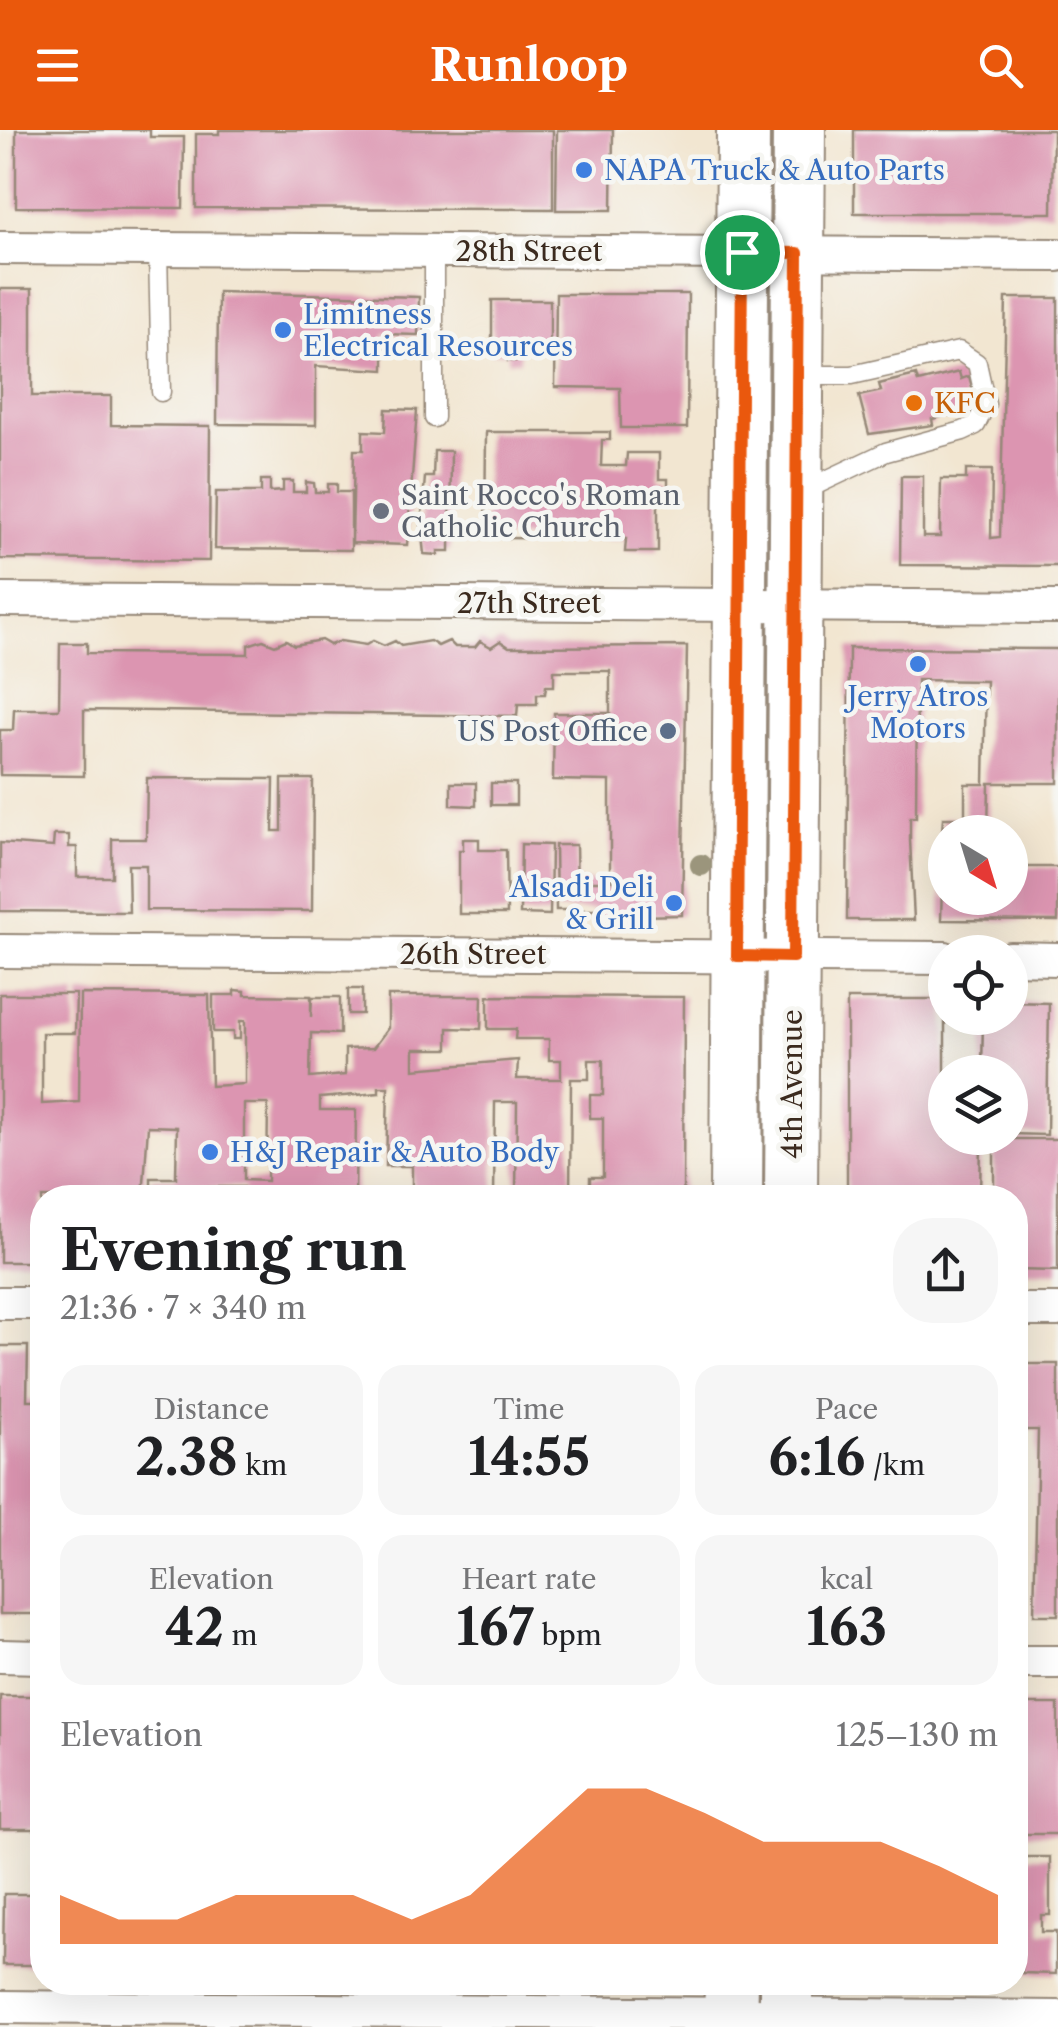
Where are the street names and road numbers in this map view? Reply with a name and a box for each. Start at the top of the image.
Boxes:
street label: 28th Street [456,234,603,268]
street label: 27th Street [457,586,601,620]
street label: 26th Street [400,937,546,971]
street label: 4th Avenue [775,1009,809,1159]

